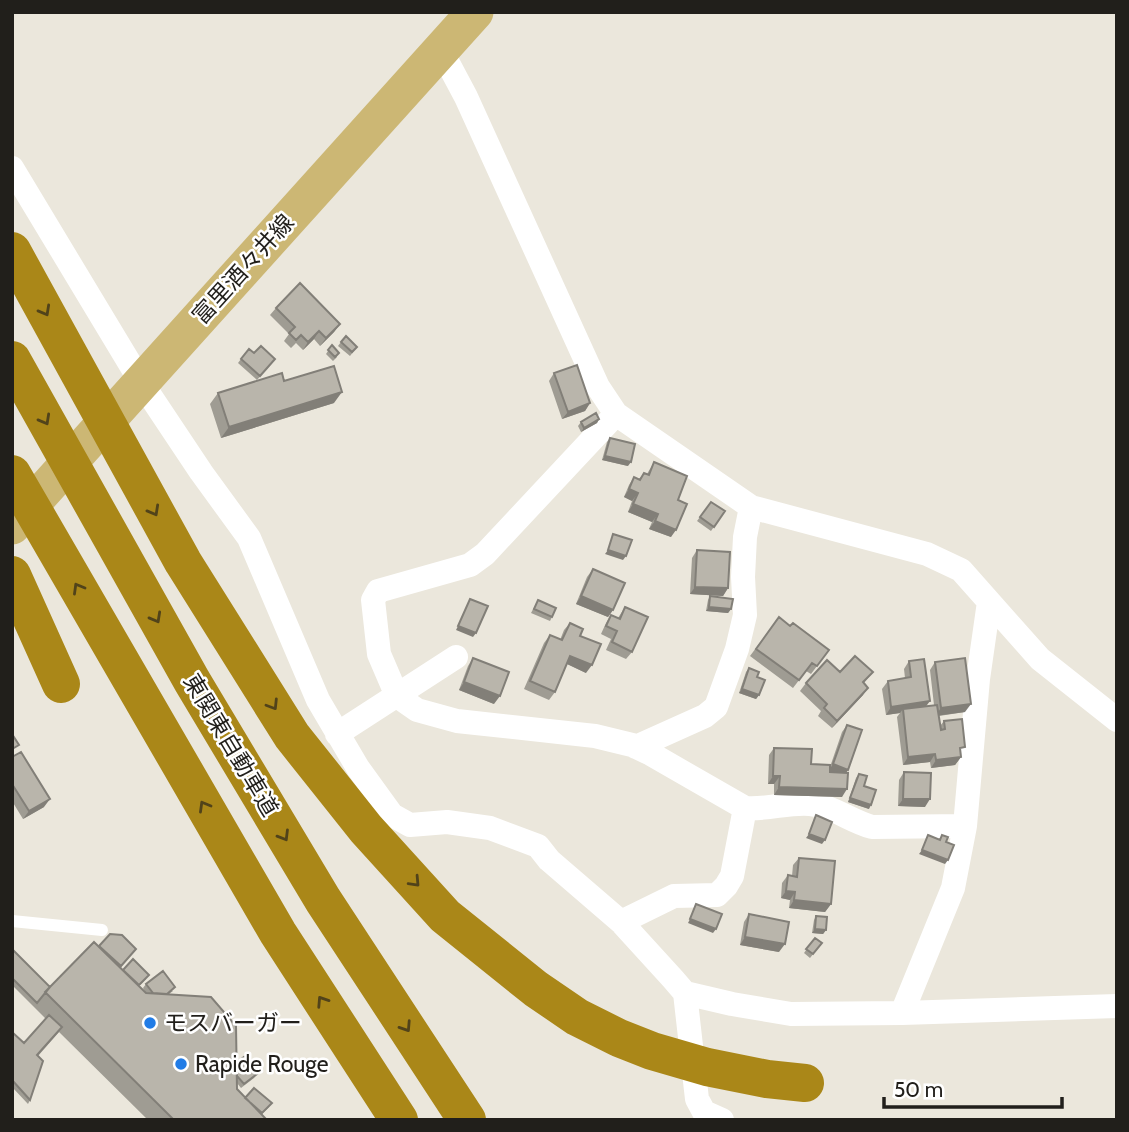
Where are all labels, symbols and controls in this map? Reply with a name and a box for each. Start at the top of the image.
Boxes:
street label: 富里酒々井線 [186,208,300,330]
one-way arrow [37,304,50,317]
one-way arrow [37,413,50,425]
one-way arrow [146,503,159,516]
one-way arrow [73,583,86,596]
one-way arrow [148,611,161,624]
street label: 東関東自動車道 [178,669,284,821]
one-way arrow [264,697,277,710]
one-way arrow [199,801,212,814]
one-way arrow [276,828,289,841]
one-way arrow [406,874,419,887]
one-way arrow [317,995,330,1008]
place label: モスバーガー [164,1009,302,1037]
marker: モスバーガー [142,1015,158,1031]
one-way arrow [398,1020,411,1033]
place label: Rapide Rouge [195,1050,329,1078]
marker: Rapide Rouge [173,1056,189,1072]
scale bar [884,1066,1062,1110]
text: 50 m [894,1077,943,1102]

